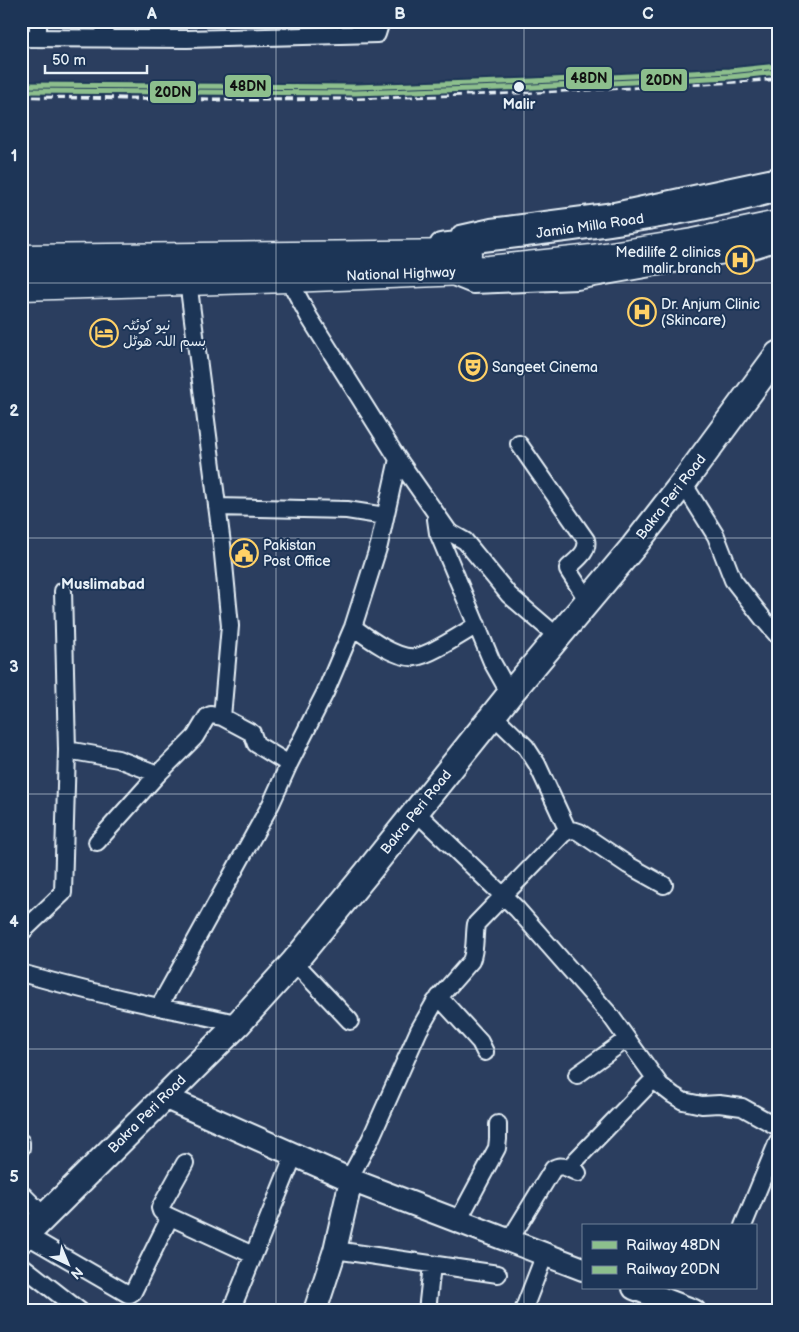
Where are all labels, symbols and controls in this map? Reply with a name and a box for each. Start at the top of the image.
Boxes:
text: A [146,5,157,24]
text: B [394,5,406,24]
text: C [642,5,654,24]
scale bar [45,42,148,74]
text: 50 m [52,51,86,70]
line badge: 48DN [565,66,613,90]
line badge: 20DN [640,68,688,92]
text: 48DN [571,70,607,87]
text: 20DN [645,72,683,89]
line badge: 48DN [224,74,272,98]
text: 48DN [230,78,266,95]
line badge: 20DN [149,80,197,104]
marker: Malir [512,80,526,94]
text: 20DN [154,84,192,101]
place label: Malir [503,96,536,113]
text: 1 [11,147,17,166]
street label: Jamia Milla Road [535,210,645,242]
place label: Medilife 2 clinics malir branch [616,244,721,277]
hospital icon: Medilife 2 clinics malir branch [725,245,755,275]
street label: National Highway [346,264,457,284]
place label: Dr. Anjum Clinic (Skincare) [661,296,760,329]
hospital icon: Dr. Anjum Clinic (Skincare) [627,297,657,327]
place label: نیو کوئٹہ بسم اللہ ھوٹل [123,317,206,352]
hotel icon: نیو کوئٹہ بسم اللہ ھوٹل [89,318,119,348]
theatre icon: Sangeet Cinema [458,352,488,382]
place label: Sangeet Cinema [492,359,598,376]
text: 2 [9,402,19,421]
street label: Bakra Peri Road [632,451,710,543]
place label: Pakistan Post Office [263,537,331,570]
public building icon: Pakistan Post Office [229,538,259,568]
district label: Muslimabad [61,575,145,594]
text: 3 [9,658,19,677]
street label: Bakra Peri Road [377,766,455,858]
text: 4 [9,913,19,932]
street label: Bakra Peri Road [104,1071,190,1157]
text: 5 [9,1168,19,1187]
legend [582,1224,756,1290]
text: Railway 48DN [626,1236,720,1255]
north arrow [42,1240,92,1290]
text: Railway 20DN [626,1260,720,1279]
text: N [67,1263,86,1283]

